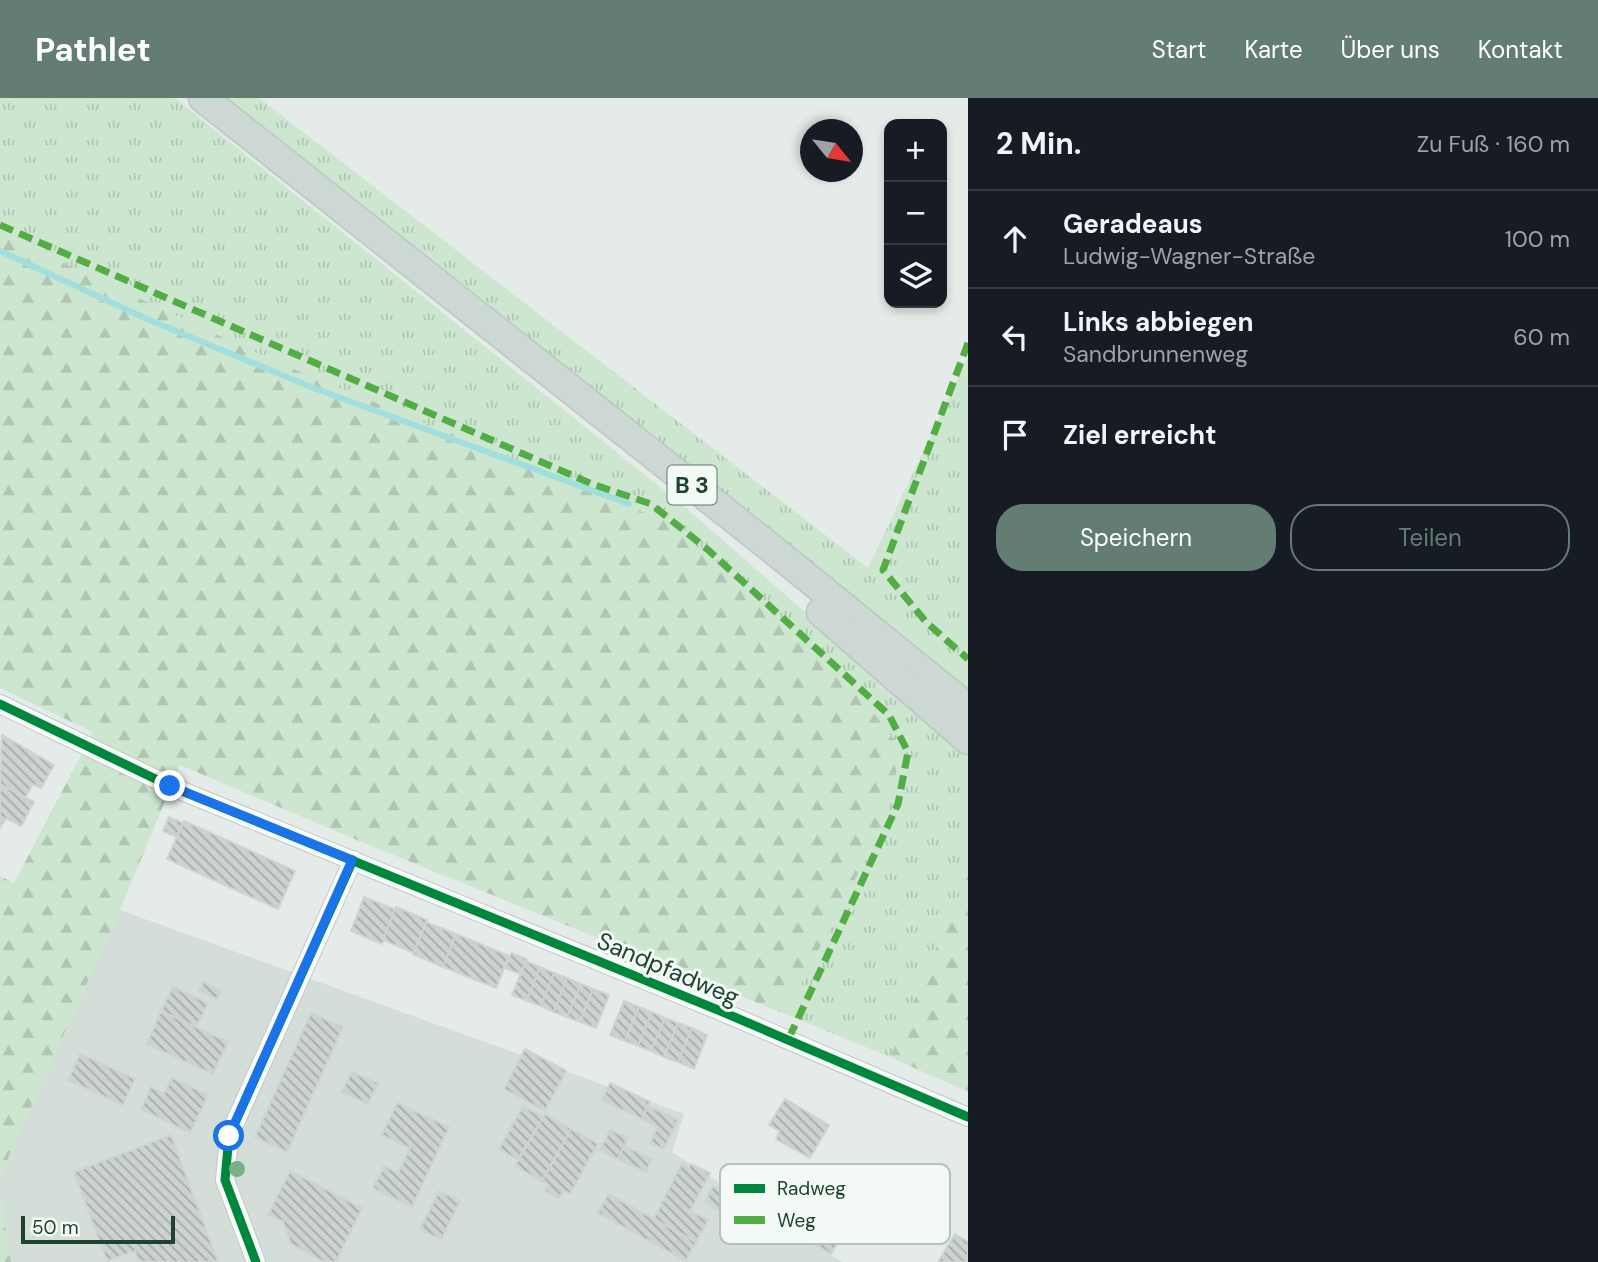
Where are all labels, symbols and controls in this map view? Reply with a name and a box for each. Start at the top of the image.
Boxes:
text: Pathlet [35,28,151,71]
text: Start [1152,34,1206,65]
text: Karte [1244,34,1303,65]
text: Über uns [1341,34,1440,65]
text: Kontakt [1478,34,1563,65]
north arrow [800,119,863,182]
map controls [884,119,947,308]
button: + [884,119,947,182]
text: 2 Min. [996,124,1081,163]
text: Zu Fuß · 160 m [1417,129,1570,159]
button: − [884,182,947,245]
text: Geradeaus [1063,207,1203,241]
icon: ahead [996,220,1034,258]
text: 100 m [1505,224,1570,254]
text: Ludwig-Wagner-Straße [1063,241,1315,271]
button: layers [884,245,947,308]
text: Links abbiegen [1063,305,1253,339]
icon: left [996,318,1034,356]
text: 60 m [1513,322,1570,352]
text: Sandbrunnenweg [1063,339,1248,369]
icon: arrive [996,416,1034,454]
text: Ziel erreicht [1063,418,1216,452]
road number: B 3 [668,466,716,504]
button: Speichern [996,504,1276,571]
button: Teilen [1290,504,1570,571]
route end [154,770,185,801]
street label: Sandpfadweg [592,925,744,1012]
route start [213,1120,244,1151]
legend [720,1164,950,1244]
text: Radweg [777,1176,846,1201]
text: Weg [777,1208,816,1233]
scale bar [21,1213,175,1245]
text: 50 m [32,1215,79,1240]

